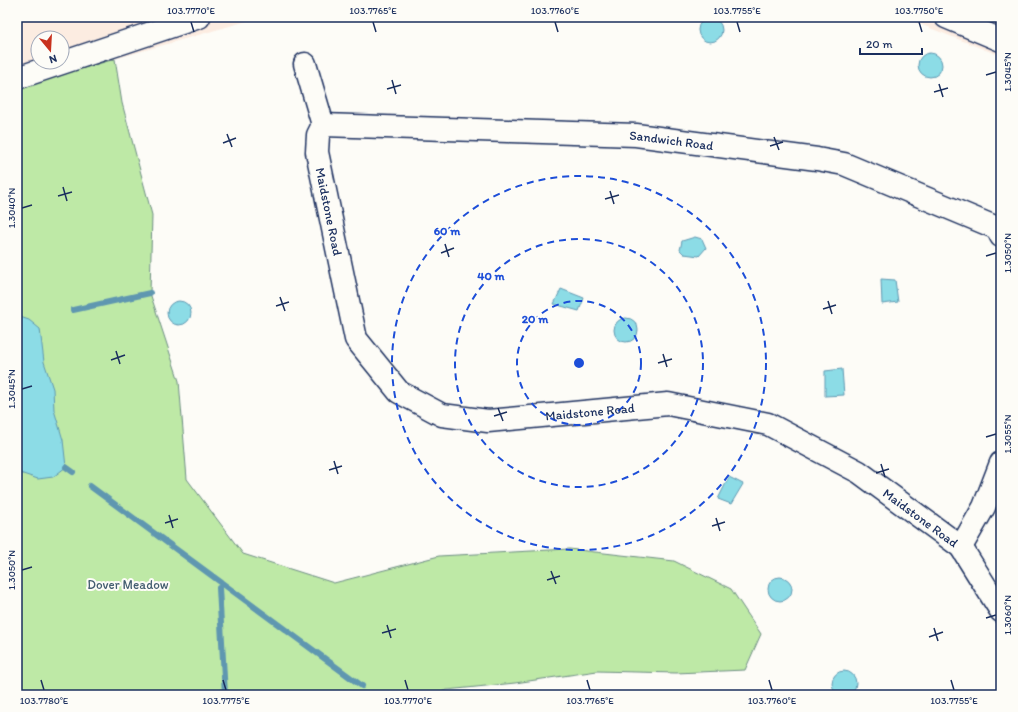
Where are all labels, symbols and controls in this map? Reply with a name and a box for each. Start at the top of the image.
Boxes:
text: 103.7770°E [167,4,216,17]
text: 103.7765°E [349,4,397,17]
text: 103.7760°E [531,4,580,17]
text: 103.7755°E [713,4,761,17]
text: 103.7750°E [895,4,944,17]
north arrow [30,30,70,70]
scale bar [860,30,922,56]
text: 20 m [866,37,893,51]
text: N [47,52,58,66]
text: 1.3045°N [1001,52,1014,92]
street label: Sandwich Road [629,127,714,153]
street label: Maidstone Road [313,166,346,257]
text: 1.3040°N [5,187,18,228]
text: 60 m [434,224,461,238]
text: 1.3050°N [1001,233,1014,273]
text: 40 m [477,269,506,283]
text: 20 m [522,312,549,326]
centre of rings [572,356,586,370]
text: 1.3045°N [5,369,18,409]
street label: Maidstone Road [545,400,635,423]
text: 1.3055°N [1001,414,1014,453]
street label: Maidstone Road [880,485,961,550]
text: 1.3050°N [5,550,18,590]
park label: Dover Meadow [87,577,169,592]
text: 1.3060°N [1001,595,1014,635]
text: 103.7780°E [20,694,69,707]
text: 103.7775°E [202,694,250,707]
text: 103.7770°E [384,694,433,707]
text: 103.7765°E [566,694,614,707]
text: 103.7760°E [748,694,797,707]
text: 103.7755°E [930,694,978,707]

